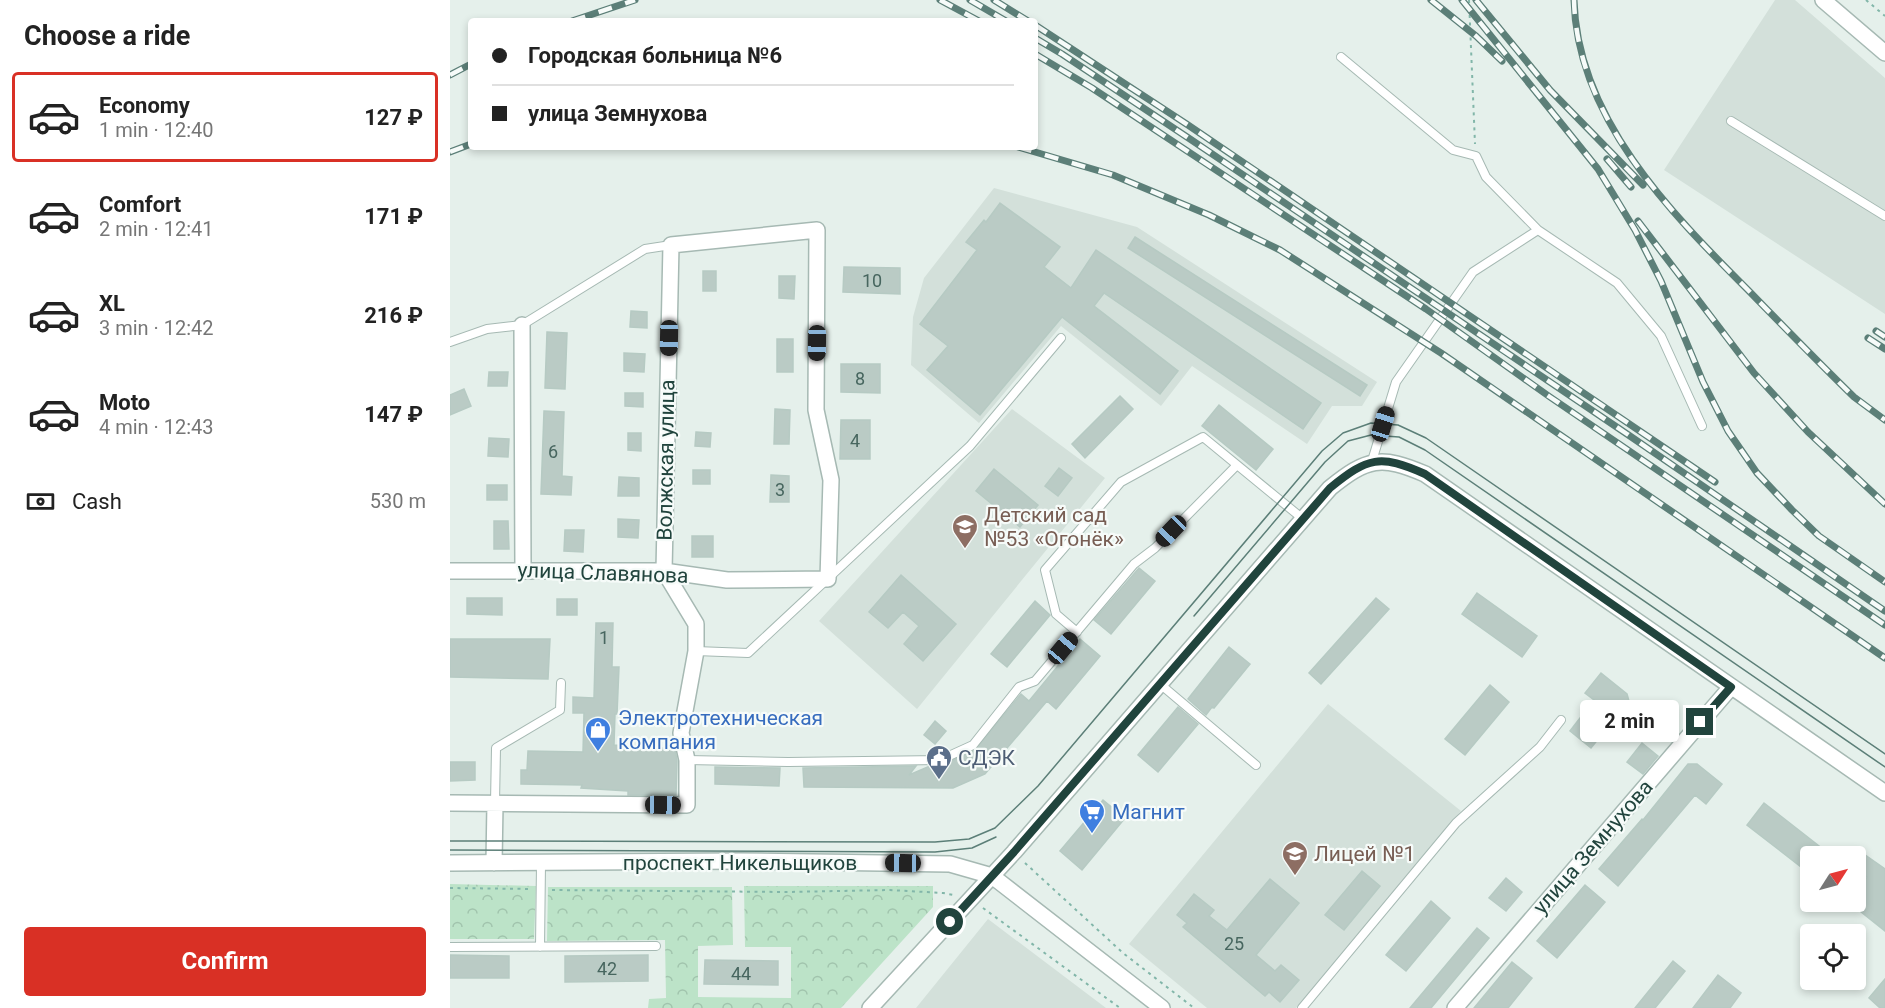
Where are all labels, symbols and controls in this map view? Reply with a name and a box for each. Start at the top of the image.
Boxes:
text: Choose a ride [24,20,190,52]
text: Городская больница №6 [528,43,782,68]
icon: car [27,90,81,144]
text: Economy [99,93,190,118]
text: улица Земнухова [528,101,707,126]
text: 127 ₽ [364,105,423,130]
text: 1 min · 12:40 [99,118,214,142]
icon: car [27,189,81,243]
text: Comfort [99,192,181,217]
text: 171 ₽ [364,204,423,229]
text: 2 min · 12:41 [99,217,214,241]
house number: 10 [862,270,882,291]
icon: car [27,288,81,342]
text: XL [99,291,125,316]
text: 216 ₽ [364,303,423,328]
text: 3 min · 12:42 [99,316,214,340]
car [660,320,678,356]
car [808,325,826,361]
house number: 8 [855,368,865,389]
street label: Волжская улица [653,379,679,541]
icon: car [27,387,81,441]
text: Moto [99,390,150,415]
text: 147 ₽ [364,402,423,427]
car [1369,404,1397,444]
text: 4 min · 12:43 [99,415,214,439]
house number: 4 [850,430,860,451]
house number: 6 [548,441,558,462]
house number: 3 [775,479,785,500]
icon: cash [24,485,57,518]
text: Cash [72,489,122,514]
text: 530 m [370,489,426,513]
place label: Детский сад №53 «Огонёк» [984,503,1124,551]
school or university icon: Детский сад №53 «Огонёк» [950,512,980,550]
car [1152,512,1190,550]
street label: улица Славянова [517,558,689,588]
house number: 1 [599,627,609,648]
car [1045,628,1081,668]
callout: 2 min [1580,701,1679,743]
place label: Электротехническая компания [618,706,823,754]
route end [1686,708,1713,735]
text: 2 min [1604,709,1655,733]
shop icon: Электротехническая компания [583,715,613,753]
public building icon: СДЭК [924,743,954,781]
place label: СДЭК [958,746,1016,770]
street label: улица Земнухова [1528,775,1658,919]
car [645,796,681,814]
supermarket icon: Магнит [1077,797,1107,835]
place label: Магнит [1112,800,1185,824]
school or university icon: Лицей №1 [1280,839,1310,877]
place label: Лицей №1 [1314,842,1415,866]
north arrow [1800,846,1866,912]
map controls [1800,846,1866,990]
street label: проспект Никельщиков [623,851,857,875]
car [885,854,921,872]
route start [936,908,963,935]
button: locate [1800,924,1866,990]
button: Confirm [24,927,426,996]
house number: 25 [1224,933,1244,954]
house number: 42 [597,958,617,979]
house number: 44 [731,963,751,984]

